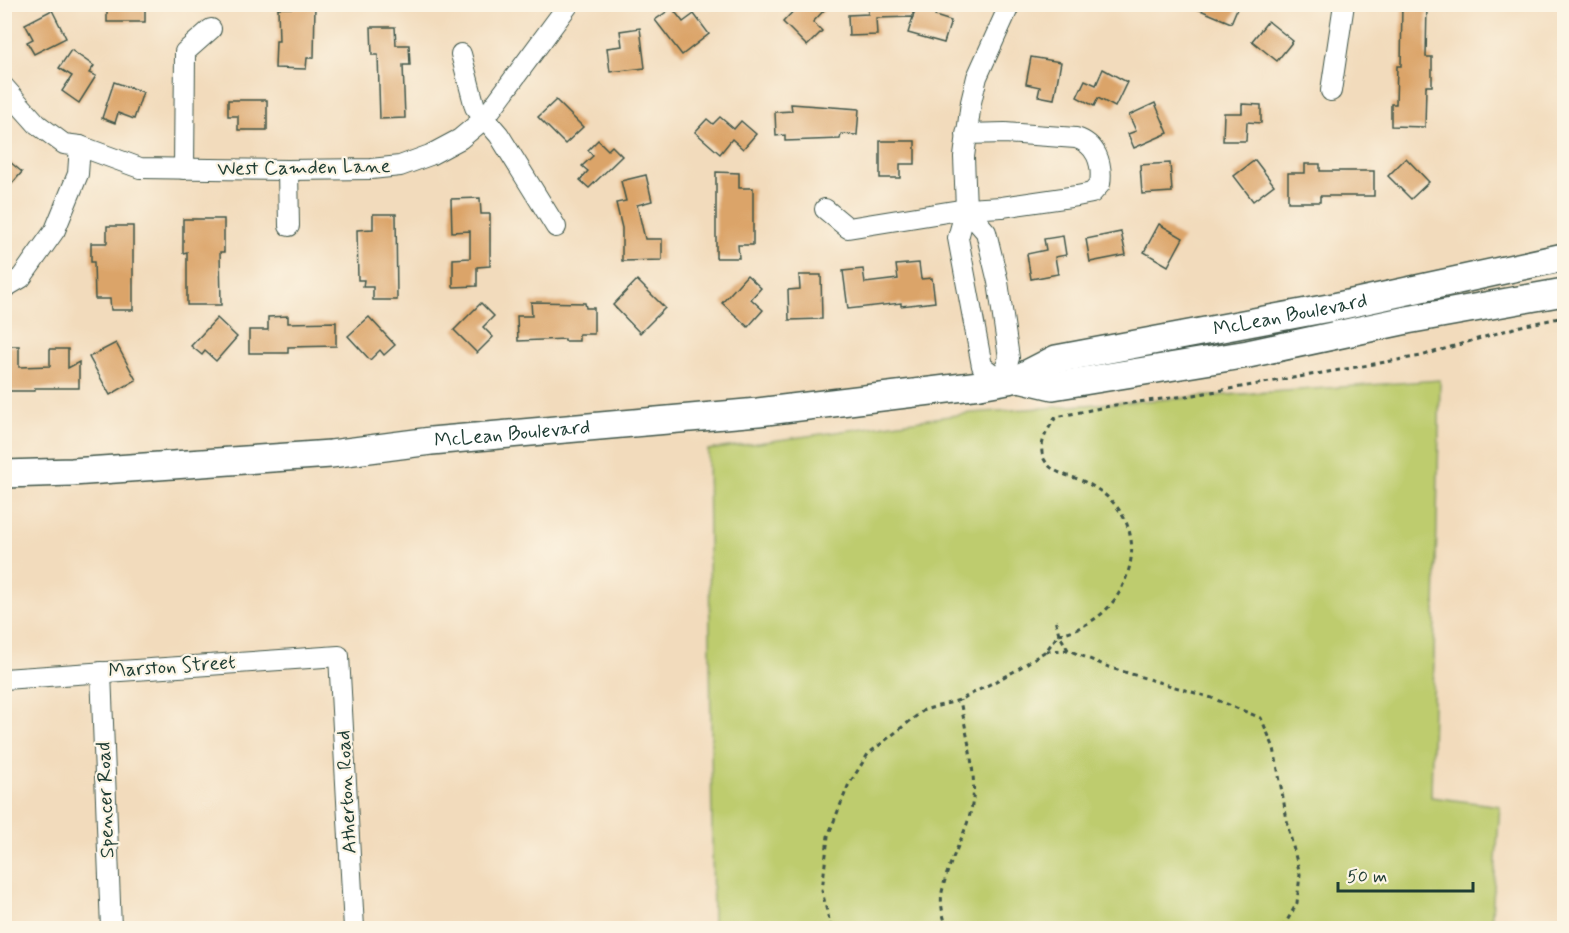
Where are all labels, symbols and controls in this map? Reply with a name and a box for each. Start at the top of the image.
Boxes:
street label: West Camden Lane [217,153,391,183]
street label: McLean Boulevard [1211,287,1370,343]
street label: McLean Boulevard [433,413,591,454]
street label: Marston Street [107,649,237,685]
street label: Atherton Road [330,730,364,854]
street label: Spencer Road [90,741,122,859]
scale bar [1338,855,1473,893]
text: 50 m [1347,865,1387,889]

